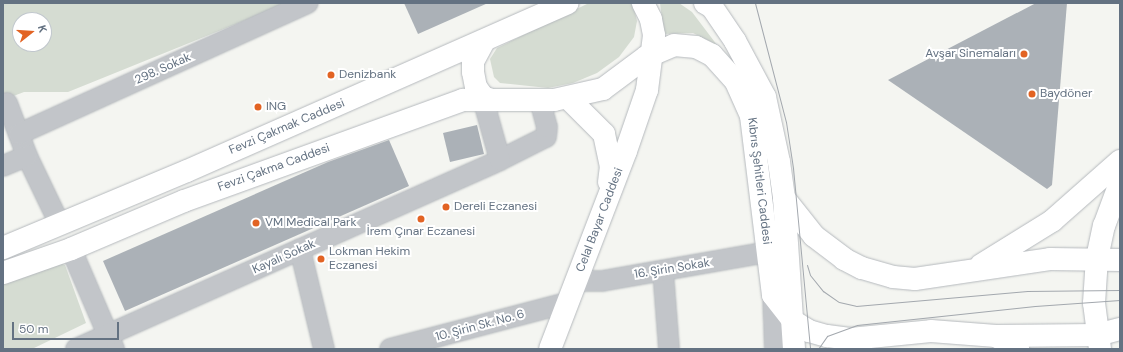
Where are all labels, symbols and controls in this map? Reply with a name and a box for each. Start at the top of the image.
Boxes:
north arrow [12,12,52,52]
text: K [35,23,50,34]
place label: Avşar Sinemaları [925,47,1016,61]
marker: Avşar Sinemaları [1019,49,1029,59]
street label: 298. Sokak [133,50,193,88]
place label: Denizbank [339,68,396,82]
marker: Denizbank [326,70,336,80]
place label: Baydöner [1040,87,1092,101]
marker: Baydöner [1027,89,1037,99]
street label: Fevzi Çakmak Caddesi [227,96,347,158]
place label: ING [266,100,286,114]
marker: ING [253,102,263,112]
street label: Kıbrıs Şehitleri Caddesi [744,117,774,245]
street label: Fevzi Çakma Caddesi [216,141,332,195]
street label: Celal Bayar Caddesi [573,166,627,274]
place label: Dereli Eczanesi [454,200,537,214]
marker: Dereli Eczanesi [441,202,451,212]
marker: İrem Çınar Eczanesi [416,214,426,224]
place label: VM Medical Park [265,216,357,230]
marker: VM Medical Park [250,217,262,229]
place label: İrem Çınar Eczanesi [367,225,475,239]
street label: Kayalı Sokak [250,237,318,277]
place label: Lokman Hekim Eczanesi [329,245,410,273]
marker: Lokman Hekim Eczanesi [316,254,326,264]
street label: 16. Şirin Sokak [633,256,711,282]
street label: 10. Şirin Sk. No. 6 [434,307,526,345]
scale bar [14,314,121,340]
text: 50 m [19,321,48,337]

